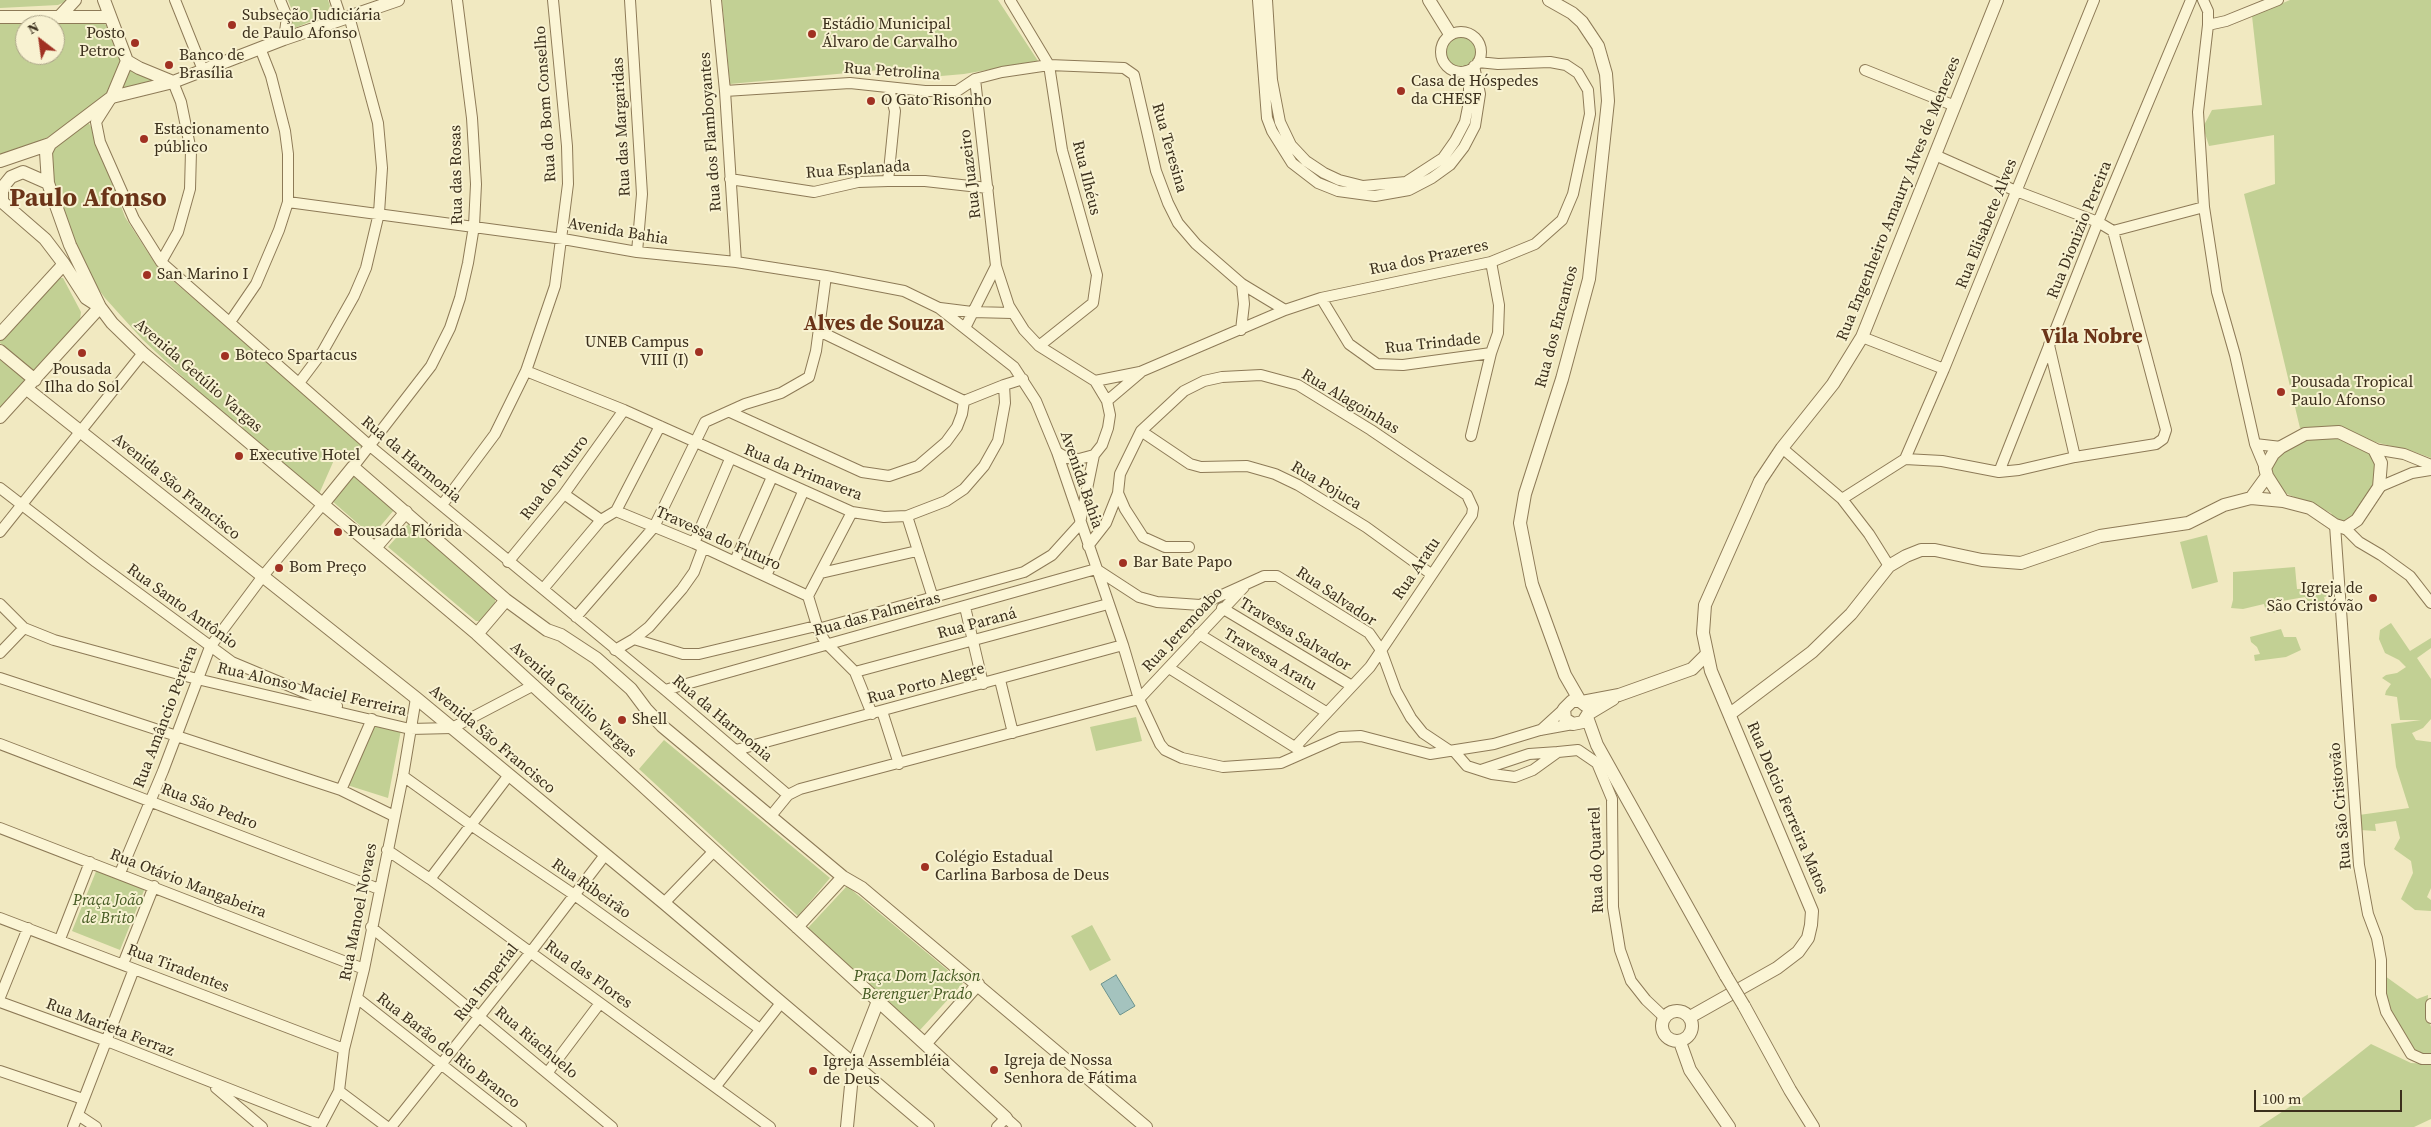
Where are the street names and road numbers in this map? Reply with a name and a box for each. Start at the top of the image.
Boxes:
street label: Rua do Bom Conselho [531,25,561,183]
street label: Rua dos Flamboyantes [696,51,726,213]
street label: Rua Engenheiro Amaury Alves de Menezes [1833,54,1965,344]
street label: Rua das Margaridas [609,57,635,197]
street label: Rua Petrolina [843,59,941,85]
street label: Rua Teresina [1147,101,1191,195]
street label: Rua das Rosas [447,125,467,225]
street label: Rua Juazeiro [956,128,986,220]
street label: Rua Ilhéus [1067,139,1105,217]
street label: Rua Elisabete Alves [1952,156,2022,292]
street label: Rua Esplanada [805,157,911,183]
street label: Rua Dionizio Pereira [2044,158,2116,302]
street label: Avenida Bahia [566,215,670,249]
street label: Rua dos Prazeres [1368,236,1490,280]
street label: Rua dos Encantos [1531,264,1583,390]
street label: Avenida Getúlio Vargas [130,315,266,437]
street label: Rua Trindade [1384,329,1482,359]
street label: Rua Alagoinhas [1298,365,1402,439]
street label: Rua da Harmonia [357,412,465,508]
street label: Avenida São Francisco [108,429,244,545]
street label: Avenida Bahia [1055,429,1107,531]
street label: Rua do Futuro [517,432,593,524]
street label: Rua da Primavera [741,441,865,505]
street label: Rua Pojuca [1287,457,1365,515]
street label: Travessa do Futuro [652,503,784,575]
street label: Rua Aratu [1389,534,1445,604]
street label: Rua Santo Antônio [123,560,241,654]
street label: Rua Salvador [1292,563,1380,631]
street label: Rua Jeremoabo [1139,583,1227,677]
street label: Rua das Palmeiras [811,589,943,641]
street label: Travessa Salvador [1236,594,1354,676]
street label: Rua Paraná [935,604,1019,644]
street label: Travessa Aratu [1220,625,1320,695]
street label: Avenida Getúlio Vargas [506,638,640,762]
street label: Rua Amâncio Pereira [130,643,202,791]
street label: Rua Alonso Maciel Ferreira [215,659,409,721]
street label: Rua Porto Alegre [865,659,987,709]
street label: Rua da Harmonia [668,671,776,767]
street label: Avenida São Francisco [425,682,559,798]
street label: Rua Delcio Ferreira Matos [1742,719,1832,897]
street label: Rua São Cristovão [2326,742,2356,870]
street label: Rua São Pedro [158,780,260,834]
street label: Rua do Quartel [1586,806,1608,914]
street label: Rua Manoel Novaes [336,841,382,983]
street label: Rua Otávio Mangabeira [107,845,269,923]
street label: Rua Ribeirão [548,855,634,923]
street label: Rua das Flores [540,937,636,1013]
street label: Rua Imperial [451,940,523,1026]
street label: Rua Tiradentes [124,941,232,997]
street label: Rua Barão do Rio Branco [372,989,524,1113]
street label: Rua Marieta Ferraz [43,995,177,1061]
street label: Rua Riachuelo [491,1003,581,1083]

